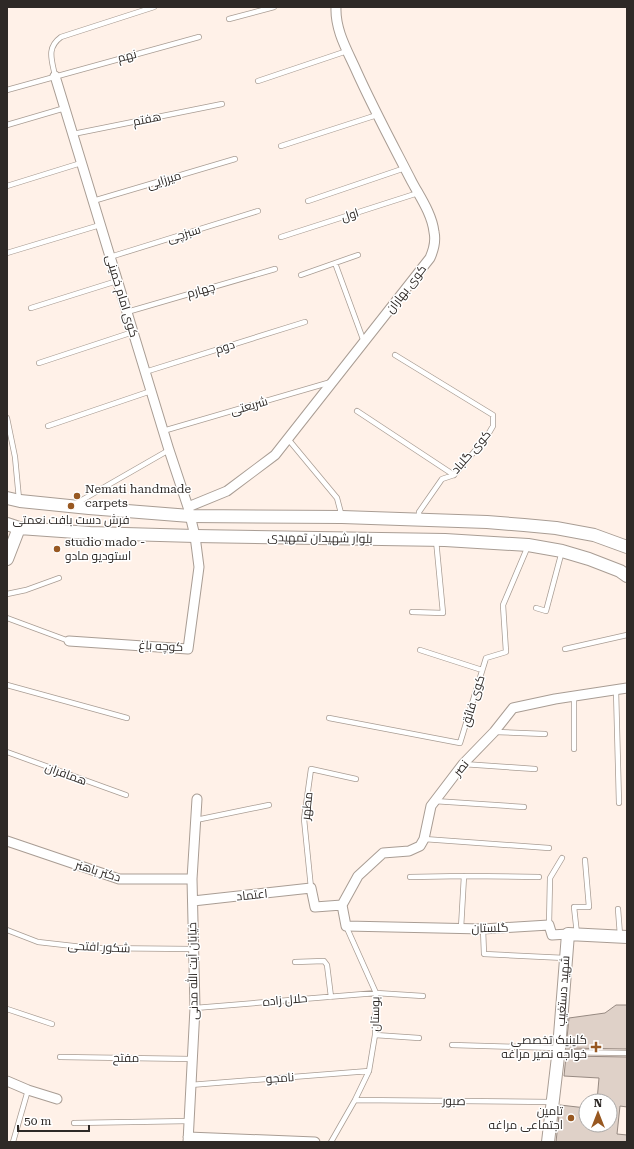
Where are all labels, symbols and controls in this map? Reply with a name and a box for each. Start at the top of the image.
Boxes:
street label: نهم [116,47,138,66]
street label: هفتم [132,109,163,130]
street label: میرزایی [145,168,183,192]
street label: اول [339,206,361,224]
street label: سبزچی [166,222,203,248]
street label: کوی امام خمینی [102,253,141,339]
street label: کوی بهاران [383,262,429,316]
street label: چهارم [185,279,217,303]
street label: دوم [213,337,237,358]
street label: شریعتی [229,394,269,418]
street label: کوی گلباد [448,427,494,477]
place label: Nemati handmade carpets [85,482,191,510]
marker: Nemati handmade carpets [72,491,82,501]
marker: فرش دست بافت نعمتی [66,501,76,511]
place label: فرش دست بافت نعمتی [13,513,129,527]
street label: بلوار شهیدان تمهیدی [267,530,373,546]
place label: studio mado - استودیو مادو [65,535,145,563]
marker: studio mado - استودیو مادو [52,544,62,554]
street label: کوچه باغ [138,638,184,656]
street label: کوی فائق [459,674,487,728]
street label: نصر [450,757,472,780]
street label: همافران [43,760,89,788]
street label: مطهر [298,791,315,822]
street label: دکتر باهنر [73,857,123,885]
street label: اعتماد [236,886,268,904]
street label: گلستان [471,921,509,935]
street label: خیابان آیت الله مدنی [184,922,201,1020]
street label: شکور افتحی [67,938,131,956]
street label: شهید دستغیب [554,955,572,1027]
street label: حلال زاده [262,991,308,1009]
street label: بوستان [368,996,382,1032]
place label: کلینیک تخصصی خواجه نصیر مراغه [501,1033,587,1061]
marker: کلینیک تخصصی خواجه نصیر مراغه [590,1041,602,1053]
street label: مفتح [113,1051,139,1066]
street label: نامجو [265,1070,295,1086]
north arrow [578,1093,618,1133]
street label: صبور [441,1094,466,1108]
text: N [594,1097,603,1110]
place label: تامین اجتماعی مراغه [489,1104,564,1132]
scale bar [18,1107,89,1133]
marker: تامین اجتماعی مراغه [566,1113,576,1123]
text: 50 m [24,1114,51,1128]

